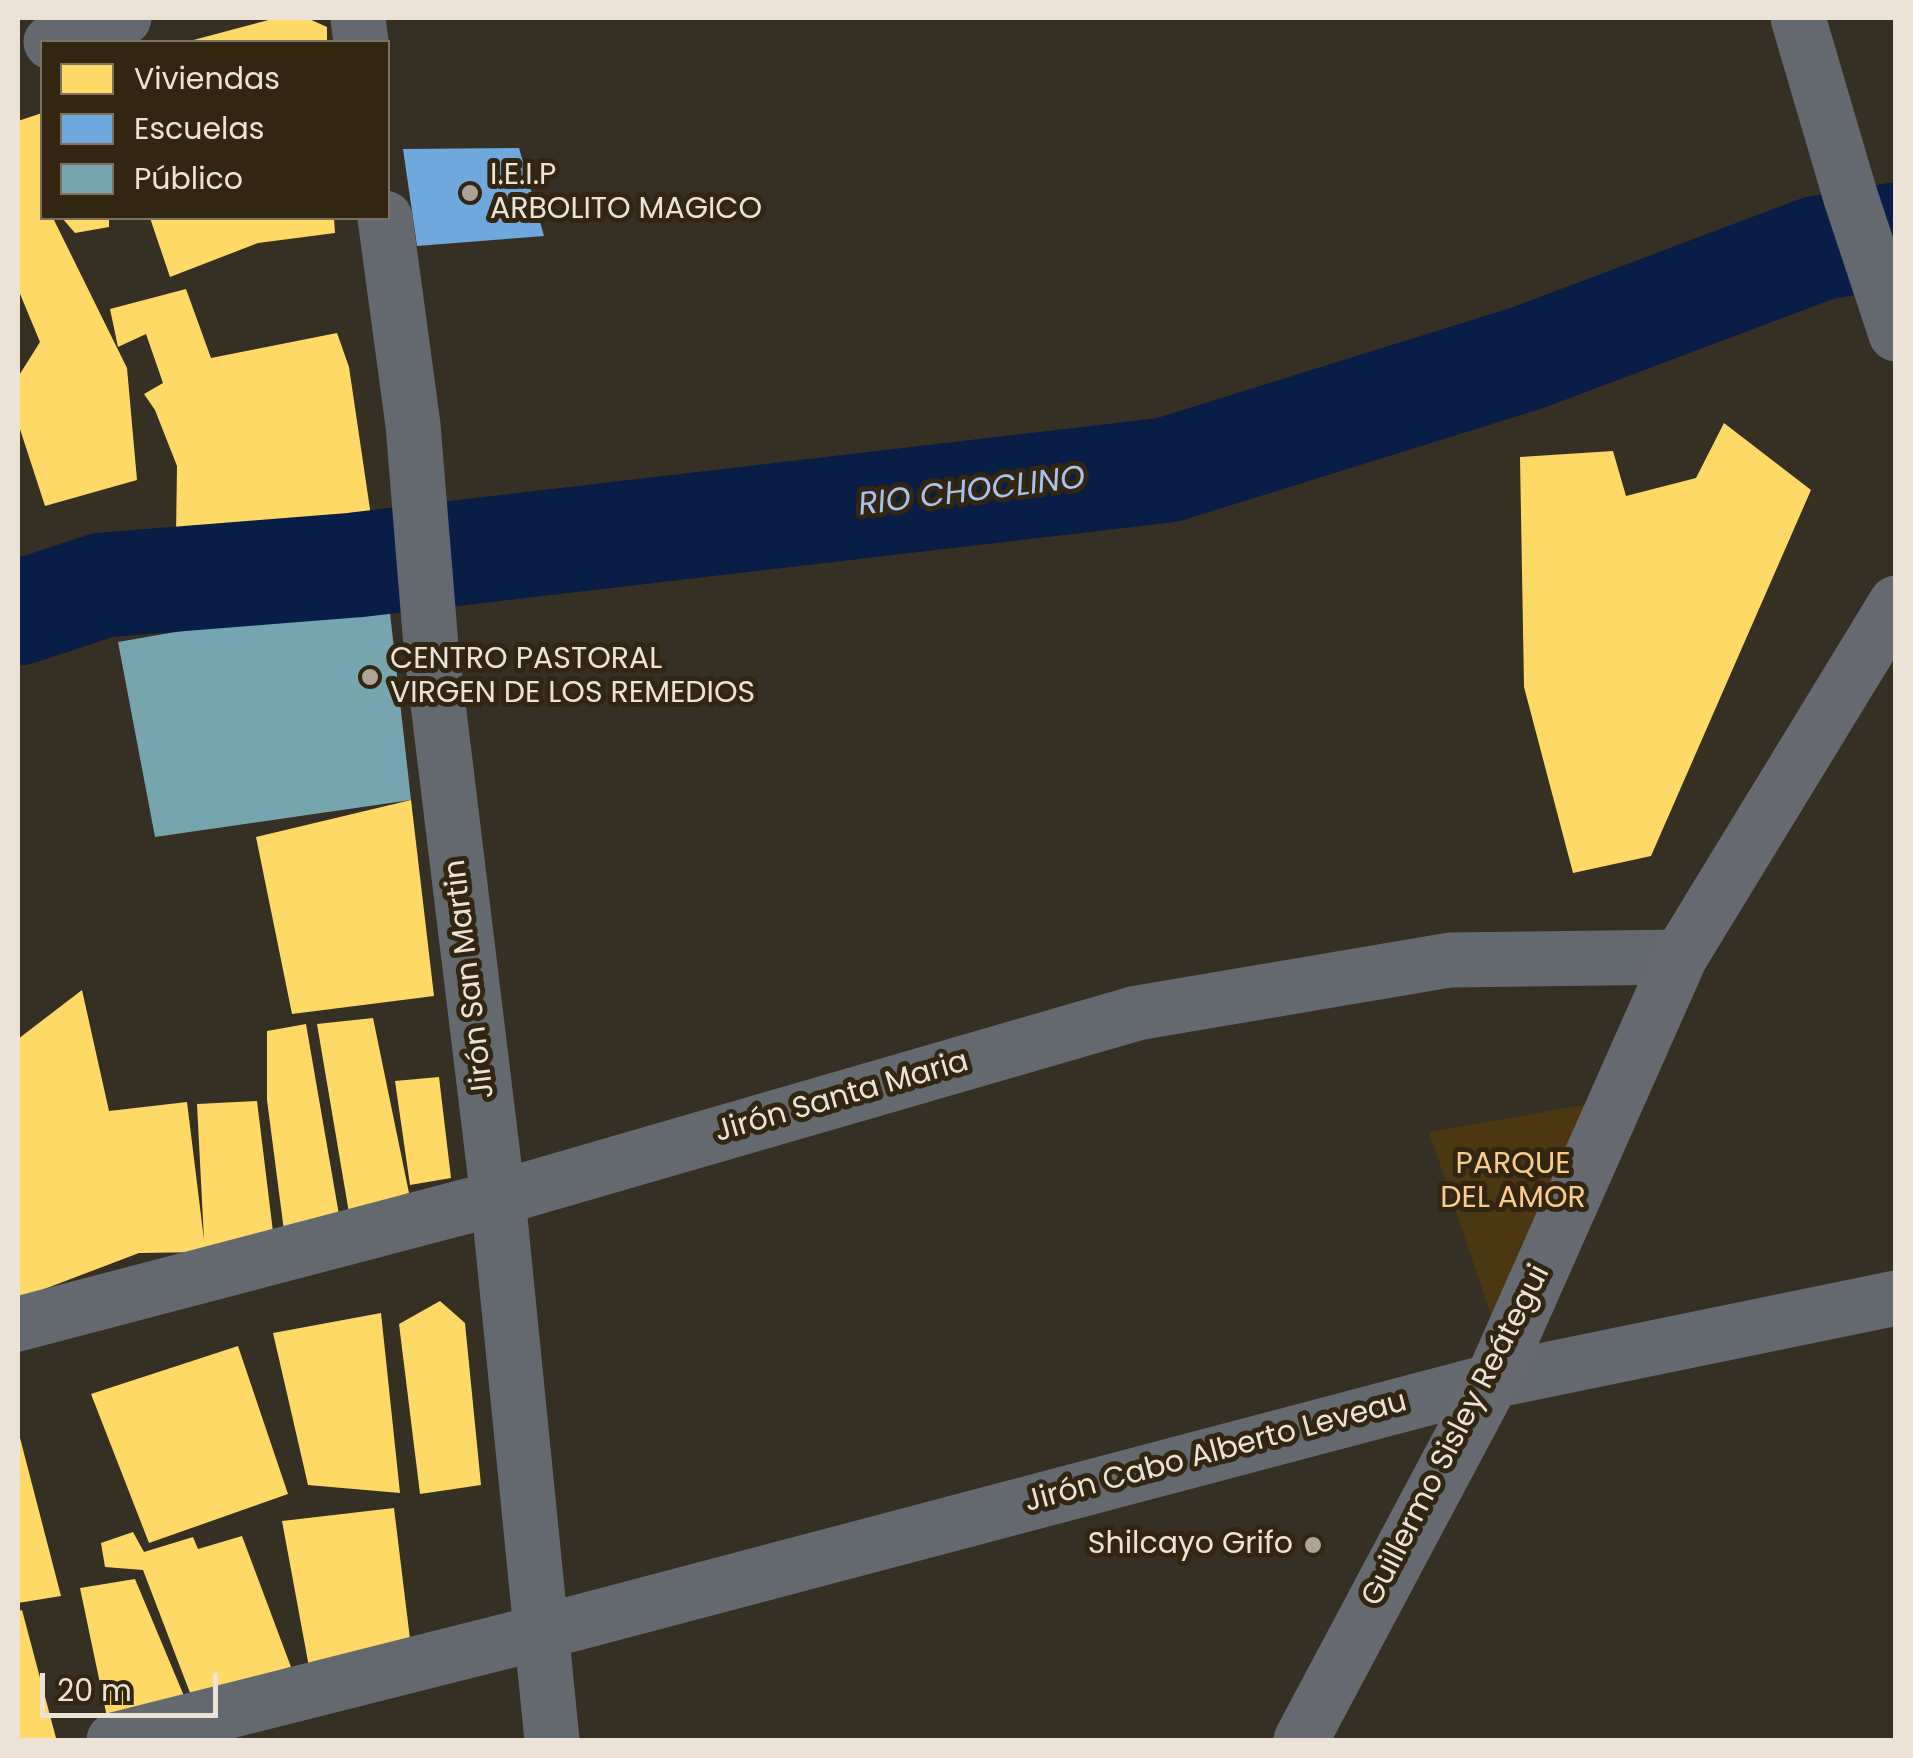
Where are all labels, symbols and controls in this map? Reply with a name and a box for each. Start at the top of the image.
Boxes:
legend [40,40,390,220]
text: Viviendas [134,57,280,100]
text: Escuelas [134,107,264,150]
text: Público [134,157,243,200]
place label: I.E.I.P ARBOLITO MAGICO [490,158,762,228]
marker: I.E.I.P ARBOLITO MAGICO [459,182,481,204]
water label: RIO CHOCLINO [856,460,1088,526]
place label: CENTRO PASTORAL VIRGEN DE LOS REMEDIOS [390,642,755,712]
marker: CENTRO PASTORAL VIRGEN DE LOS REMEDIOS [359,666,381,688]
street label: Jirón San Martin [438,857,504,1101]
street label: Jirón Santa Maria [711,1045,973,1151]
park label: PARQUE DEL AMOR [1440,1147,1586,1218]
street label: Guillermo Sisley Reátegui [1355,1260,1559,1612]
street label: Jirón Cabo Alberto Leveau [1021,1385,1411,1521]
place label: Shilcayo Grifo [1088,1527,1293,1563]
marker: Shilcayo Grifo [1302,1534,1324,1556]
scale bar [45,1653,222,1715]
text: 20 m [57,1669,132,1712]

